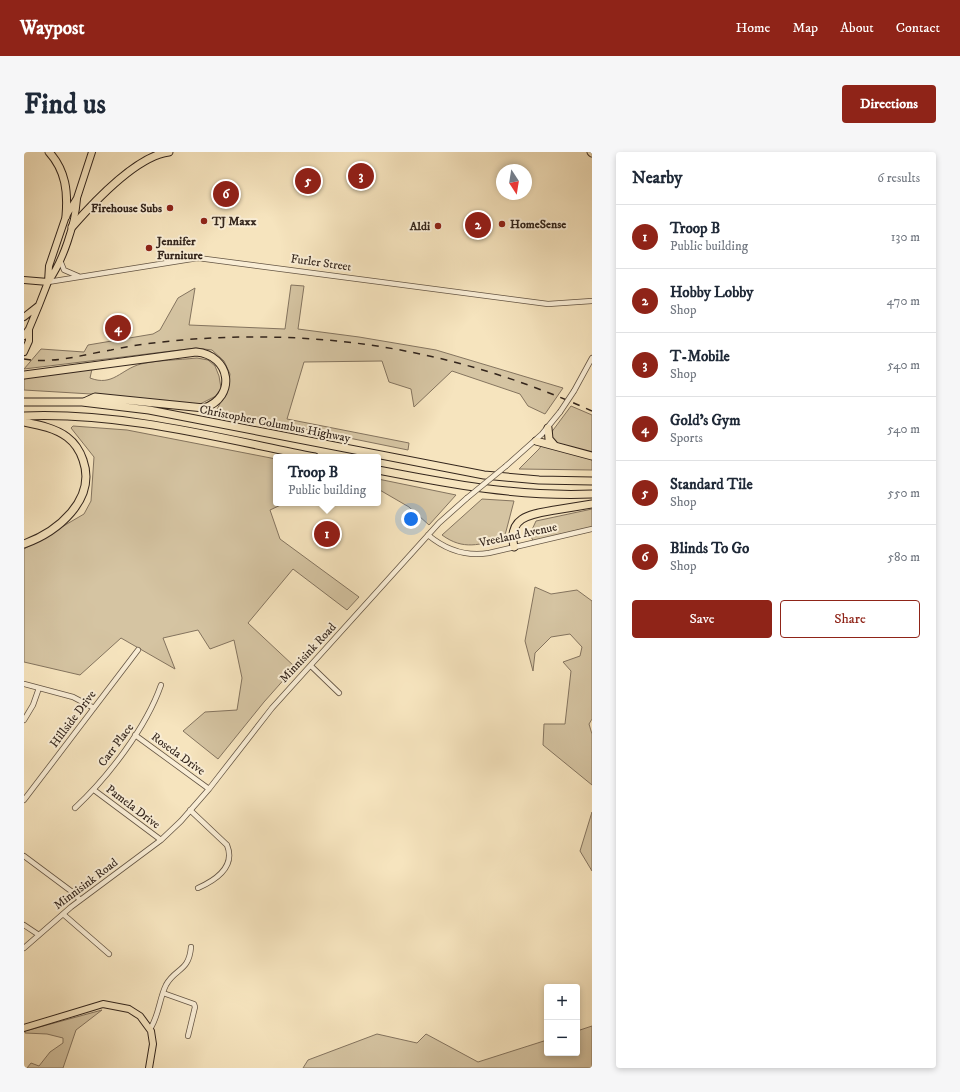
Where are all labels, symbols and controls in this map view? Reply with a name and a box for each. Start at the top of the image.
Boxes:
text: Waypost [20,17,84,40]
text: Home [736,19,770,37]
text: Map [792,19,818,37]
text: About [840,19,874,37]
text: Contact [896,19,940,37]
button: Directions [842,85,936,123]
text: Find us [24,87,106,122]
pin: 3 [348,161,374,191]
north arrow [496,164,532,200]
pin: 5 [295,166,321,196]
text: Nearby [632,167,682,189]
text: 6 results [877,170,920,186]
pin: 6 [213,179,239,209]
place label: Firehouse Subs [91,201,162,216]
marker: Firehouse Subs [165,203,175,213]
pin: 2 [465,210,491,240]
place label: TJ Maxx [211,214,256,229]
marker: TJ Maxx [199,216,209,226]
place label: HomeSense [510,217,566,232]
place label: Aldi [409,219,430,234]
marker: HomeSense [497,219,507,229]
text: Troop B [670,219,720,238]
marker: Aldi [433,221,443,231]
text: 1 [643,229,647,245]
text: 130 m [891,229,920,245]
place label: Jennifer Furniture [155,234,203,263]
text: Public building [670,238,748,254]
marker: Jennifer Furniture [144,243,154,253]
street label: Furler Street [290,251,352,275]
text: Hobby Lobby [670,283,753,302]
text: 2 [642,293,648,309]
text: 470 m [887,293,920,309]
text: Shop [670,302,696,318]
pin: 4 [105,313,131,343]
text: T-Mobile [670,347,730,366]
text: 3 [643,357,647,373]
text: 540 m [887,357,920,373]
text: Shop [670,366,696,382]
street label: Christopher Columbus Highway [198,402,352,446]
text: Gold's Gym [670,411,740,430]
text: 4 [641,421,649,437]
text: 540 m [887,421,920,437]
text: Sports [670,430,703,446]
popup [273,454,381,506]
text: Troop B [288,463,338,482]
text: Standard Tile [670,475,753,494]
text: Public building [288,482,366,498]
text: 5 [642,485,648,501]
text: 550 m [888,485,920,501]
text: Shop [670,494,696,510]
your location [401,509,421,529]
pin: 1 [314,519,340,549]
street label: Vreeland Avenue [477,519,558,551]
text: Blinds To Go [670,539,749,558]
text: 6 [642,549,648,565]
text: 580 m [888,549,920,565]
text: Shop [670,558,696,574]
button: Save [632,600,772,638]
button: Share [780,600,920,638]
street label: Minnisink Road [276,620,340,686]
street label: Hillside Drive [47,687,99,751]
street label: Carr Place [95,720,137,770]
street label: Roseda Drive [148,729,208,779]
street label: Pamela Drive [103,782,163,832]
street label: Minnisink Road [51,855,121,913]
map controls [544,984,580,1056]
button: + [544,984,580,1020]
button: − [544,1020,580,1056]

